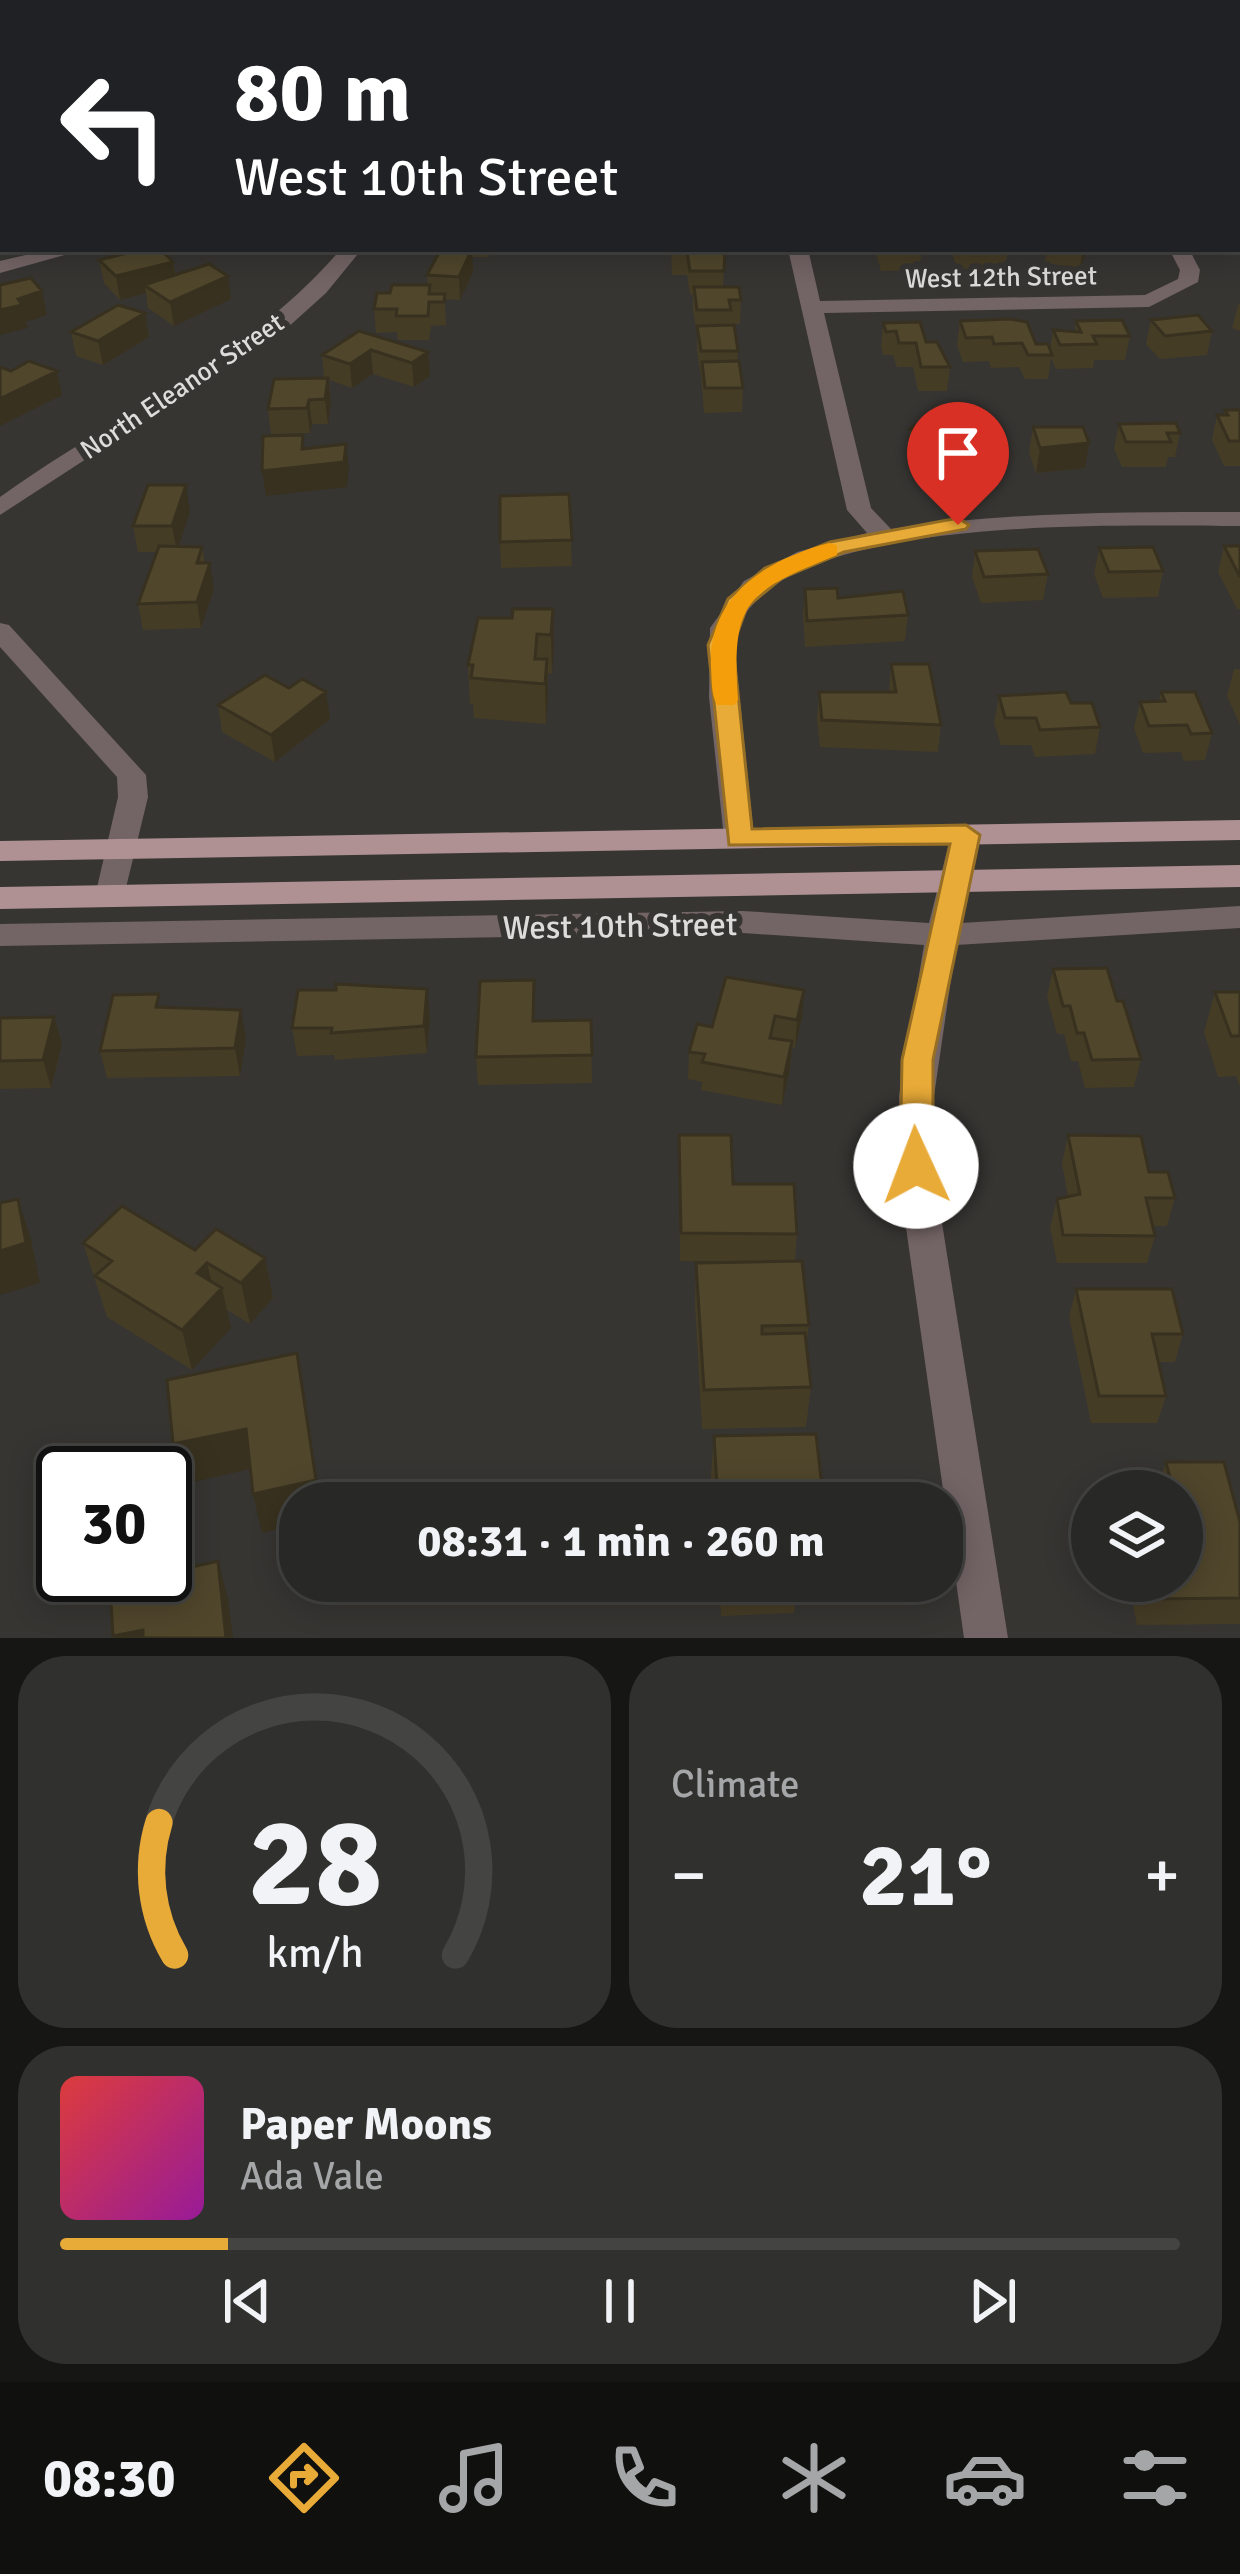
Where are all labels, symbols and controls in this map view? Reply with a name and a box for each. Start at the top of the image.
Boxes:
text: 80 m [234,41,411,145]
icon: left [36,48,192,204]
text: West 10th Street [234,144,618,211]
street label: West 12th Street [905,259,1097,296]
street label: North Eleanor Street [74,306,290,467]
pin [907,402,1009,525]
icon: arrive [925,420,991,486]
street label: West 10th Street [502,904,738,949]
position arrow [853,1103,979,1229]
speed limit sign: 30 [36,1446,192,1602]
map controls [1071,1470,1203,1602]
button: layers [1071,1470,1203,1602]
text: 08:31 · 1 min · 260 m [417,1514,825,1569]
text: Climate [671,1760,800,1808]
text: 28 [247,1787,382,1940]
text: 21° [859,1820,992,1931]
text: − [671,1835,707,1916]
text: + [1144,1835,1180,1916]
text: km/h [266,1927,363,1980]
text: Paper Moons [240,2097,492,2152]
text: Ada Vale [240,2152,384,2200]
icon: previous [214,2268,280,2334]
icon: pause [587,2268,653,2334]
icon: next [960,2268,1026,2334]
icon: directions [262,2436,346,2520]
icon: music [432,2436,516,2520]
icon: phone [602,2436,686,2520]
icon: climate [772,2436,856,2520]
icon: car [943,2436,1027,2520]
icon: filters [1113,2436,1197,2520]
text: 08:30 [43,2445,176,2512]

